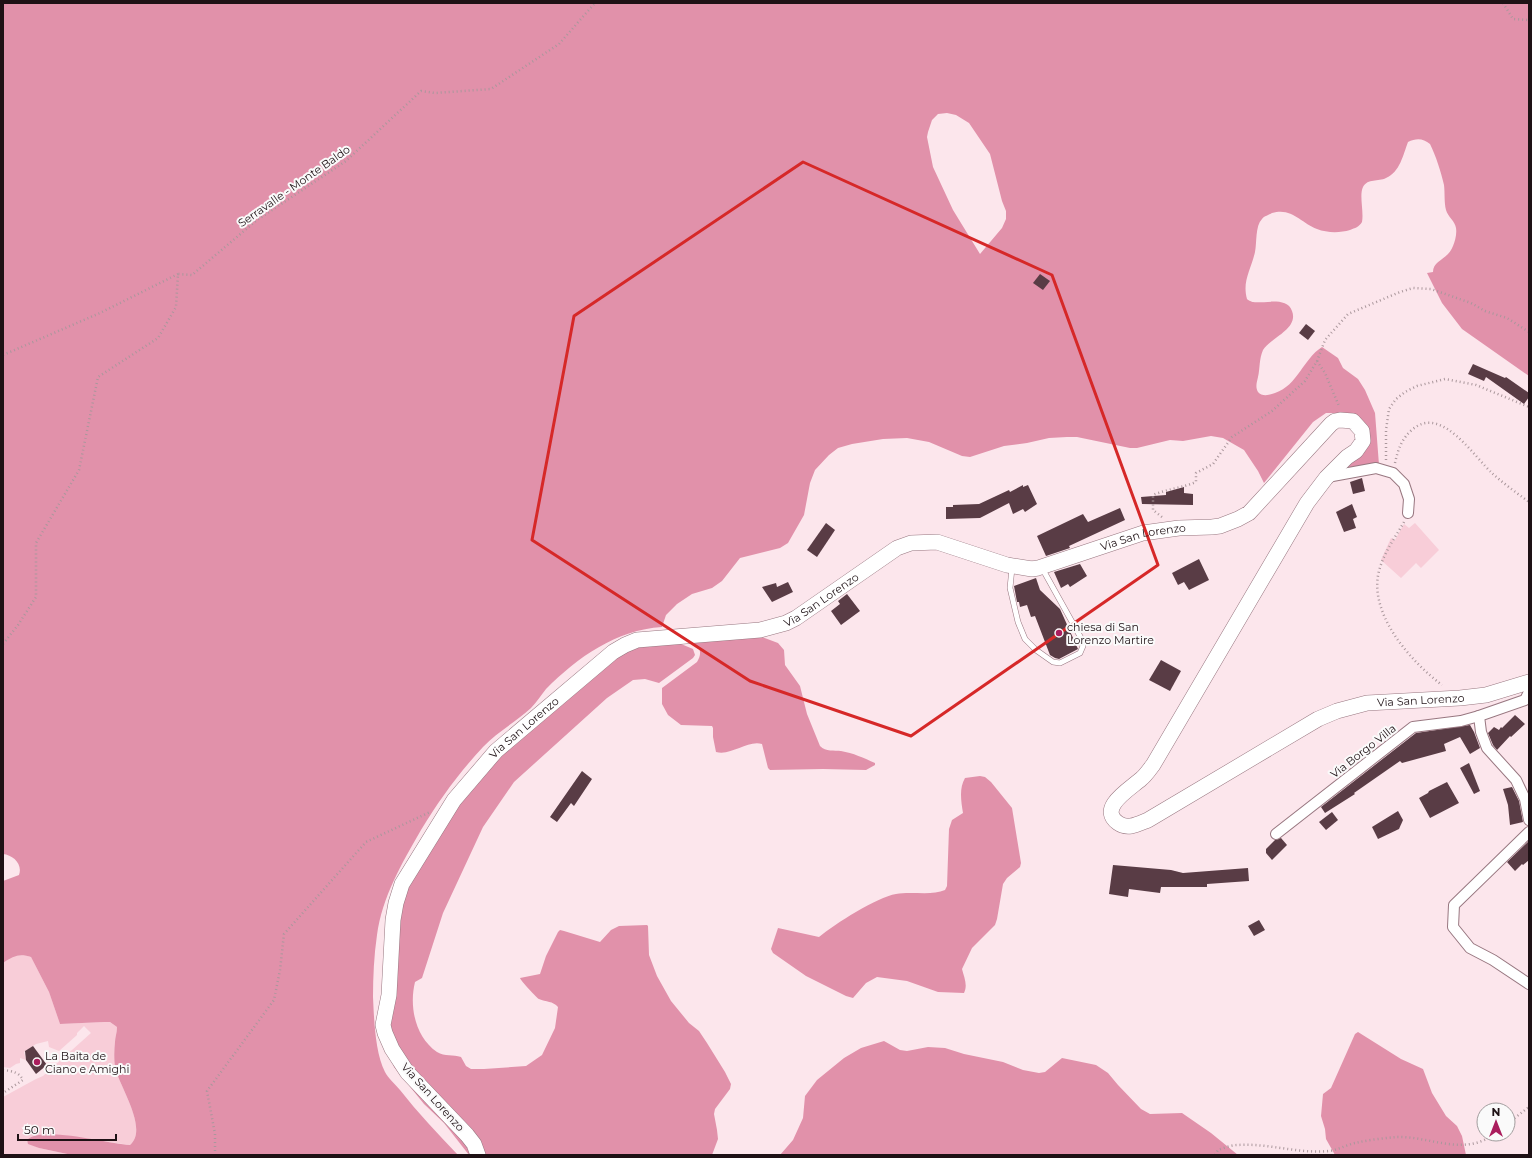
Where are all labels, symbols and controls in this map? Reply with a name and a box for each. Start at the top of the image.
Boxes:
street label: Serravalle - Monte Baldo [235,142,353,230]
street label: Via San Lorenzo [1099,521,1186,554]
street label: Via San Lorenzo [781,570,861,630]
place label: chiesa di San Lorenzo Martire [1067,620,1154,647]
marker: chiesa di San Lorenzo Martire [1054,628,1064,638]
street label: Via San Lorenzo [1377,691,1465,709]
street label: Via San Lorenzo [486,694,562,761]
street label: Via Borgo Villa [1327,721,1399,781]
place label: La Baita de Ciano e Amighi [45,1049,129,1076]
marker: La Baita de Ciano e Amighi [32,1057,42,1067]
street label: Via San Lorenzo [399,1060,468,1134]
north arrow [1476,1102,1516,1142]
text: N [1492,1105,1500,1119]
scale bar [18,1116,116,1142]
text: 50 m [24,1122,55,1137]

